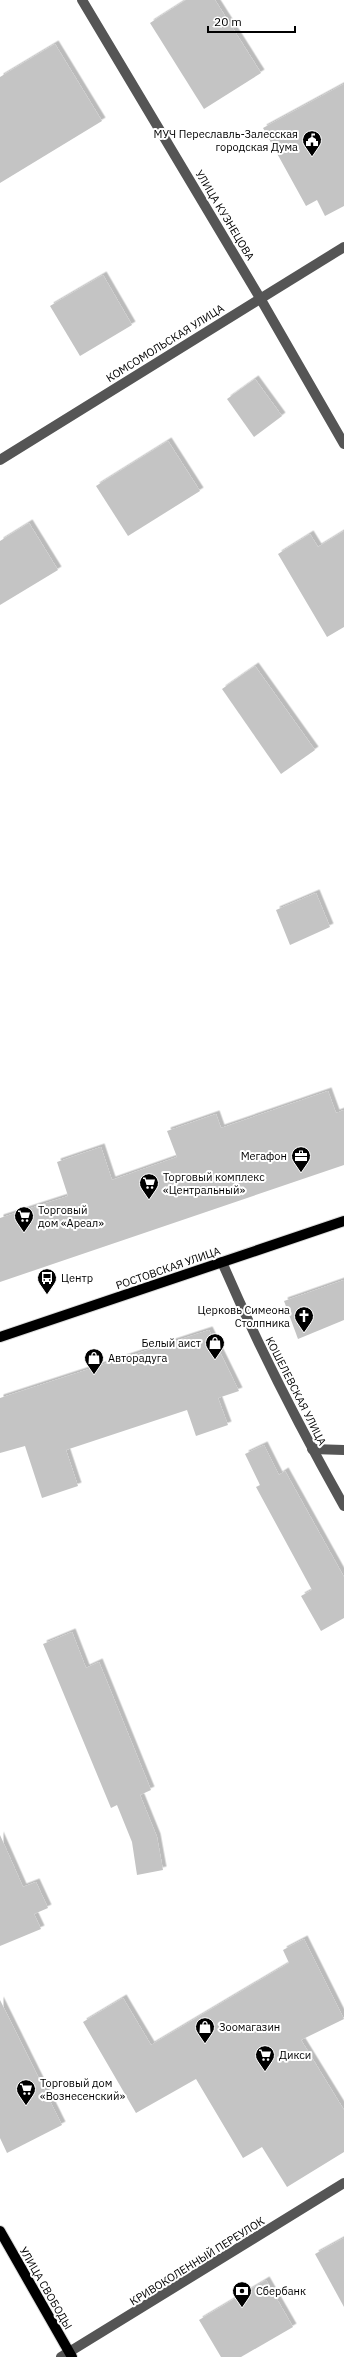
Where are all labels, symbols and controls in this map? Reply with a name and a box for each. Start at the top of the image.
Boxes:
scale bar [208,8,295,34]
text: 20 m [214,14,242,29]
place label: МУЧ Переславль-Залесская городская Дума [154,127,298,154]
public building icon: МУЧ Переславль-Залесская городская Дума [301,129,323,157]
street label: УЛИЦА КУЗНЕЦОВА [192,167,258,263]
street label: КОМСОМОЛЬСКАЯ УЛИЦА [103,301,227,385]
office icon: Мегафон [290,1145,312,1173]
place label: Мегафон [241,1149,287,1163]
place label: Торговый комплекс «Центральный» [163,1170,265,1197]
supermarket icon: Торговый комплекс «Центральный» [138,1172,160,1200]
place label: Торговый дом «Ареал» [38,1203,104,1230]
supermarket icon: Торговый дом «Ареал» [13,1205,35,1233]
street label: РОСТОВСКАЯ УЛИЦА [114,1244,222,1292]
bus stop icon: Центр [36,1267,58,1295]
place label: Центр [61,1271,93,1285]
place label: Церковь Симеона Столпника [198,1303,290,1330]
church icon: Церковь Симеона Столпника [293,1305,315,1333]
shop icon: Белый аист [204,1332,226,1360]
street label: КОШЕЛЕВСКАЯ УЛИЦА [263,1334,329,1448]
place label: Белый аист [142,1336,201,1350]
shop icon: Авторадуга [83,1347,105,1375]
place label: Авторадуга [108,1351,167,1365]
shop icon: Зоомагазин [194,2016,216,2044]
place label: Зоомагазин [219,2020,280,2034]
supermarket icon: Дикси [254,2044,276,2072]
place label: Дикси [279,2048,311,2062]
place label: Торговый дом «Вознесенский» [40,2076,125,2103]
supermarket icon: Торговый дом «Вознесенский» [15,2078,37,2106]
street label: КРИВОКОЛЕННЫЙ ПЕРЕУЛОК [127,2214,267,2308]
street label: УЛИЦА СВОБОДЫ [17,2244,75,2332]
bank icon: Сбербанк [231,2280,253,2308]
place label: Сбербанк [256,2284,306,2298]

